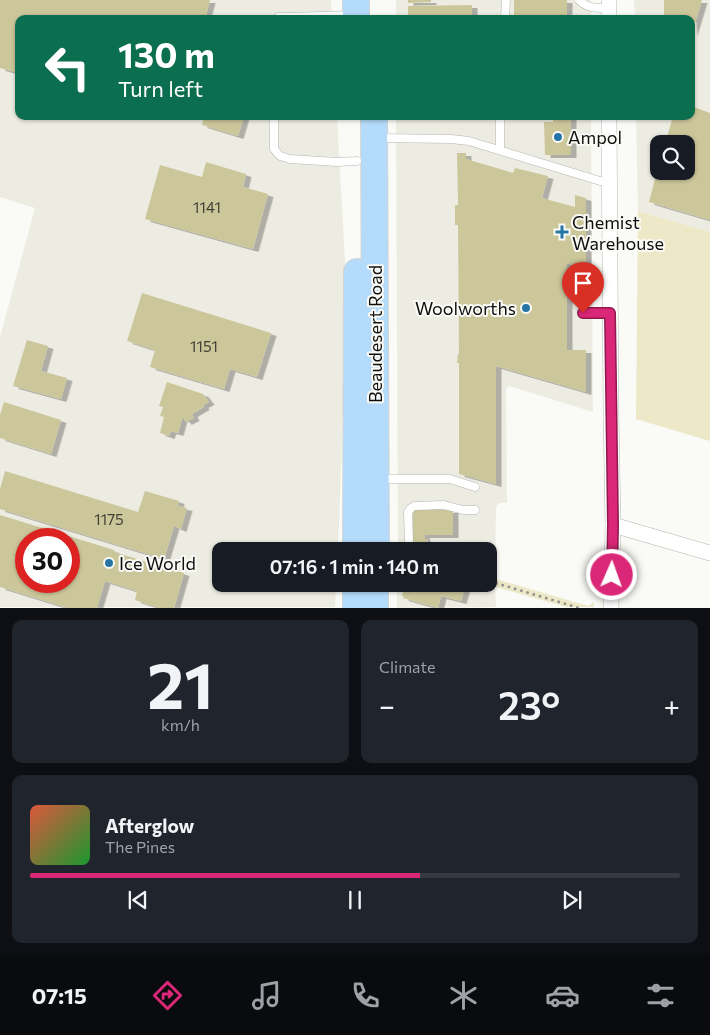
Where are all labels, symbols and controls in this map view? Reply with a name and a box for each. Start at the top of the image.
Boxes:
text: 130 m [118,32,215,75]
icon: left [35,35,100,100]
text: Turn left [118,75,203,102]
place label: Ampol [568,126,622,148]
marker: Ampol [552,131,564,143]
map controls [650,135,695,180]
button: search [650,135,695,180]
house number: 1141 [193,198,221,216]
place label: Chemist Warehouse [572,211,664,254]
marker: Chemist Warehouse [556,226,568,238]
pin [562,262,604,313]
street label: Beaudesert Road [364,265,386,403]
icon: arrive [569,269,597,297]
place label: Woolworths [415,297,516,319]
marker: Woolworths [520,302,532,314]
house number: 1151 [190,337,218,355]
house number: 1175 [94,510,124,528]
speed limit sign: 30 [15,528,80,593]
position arrow [585,548,637,600]
place label: Ice World [119,552,196,574]
text: 07:16 · 1 min · 140 m [270,555,439,578]
marker: Ice World [103,557,115,569]
text: 21 [147,643,214,722]
text: Climate [379,657,435,676]
text: 23° [498,681,560,728]
text: − [379,688,395,722]
text: + [664,688,680,722]
text: km/h [161,715,200,734]
text: Afterglow [105,814,194,837]
text: The Pines [105,837,175,856]
icon: previous [124,886,152,914]
icon: pause [341,886,369,914]
icon: next [558,886,586,914]
icon: directions [150,978,185,1013]
icon: music [249,978,284,1013]
icon: phone [348,978,383,1013]
icon: climate [446,978,481,1013]
icon: car [545,978,580,1013]
icon: filters [643,978,678,1013]
text: 07:15 [32,982,87,1009]

